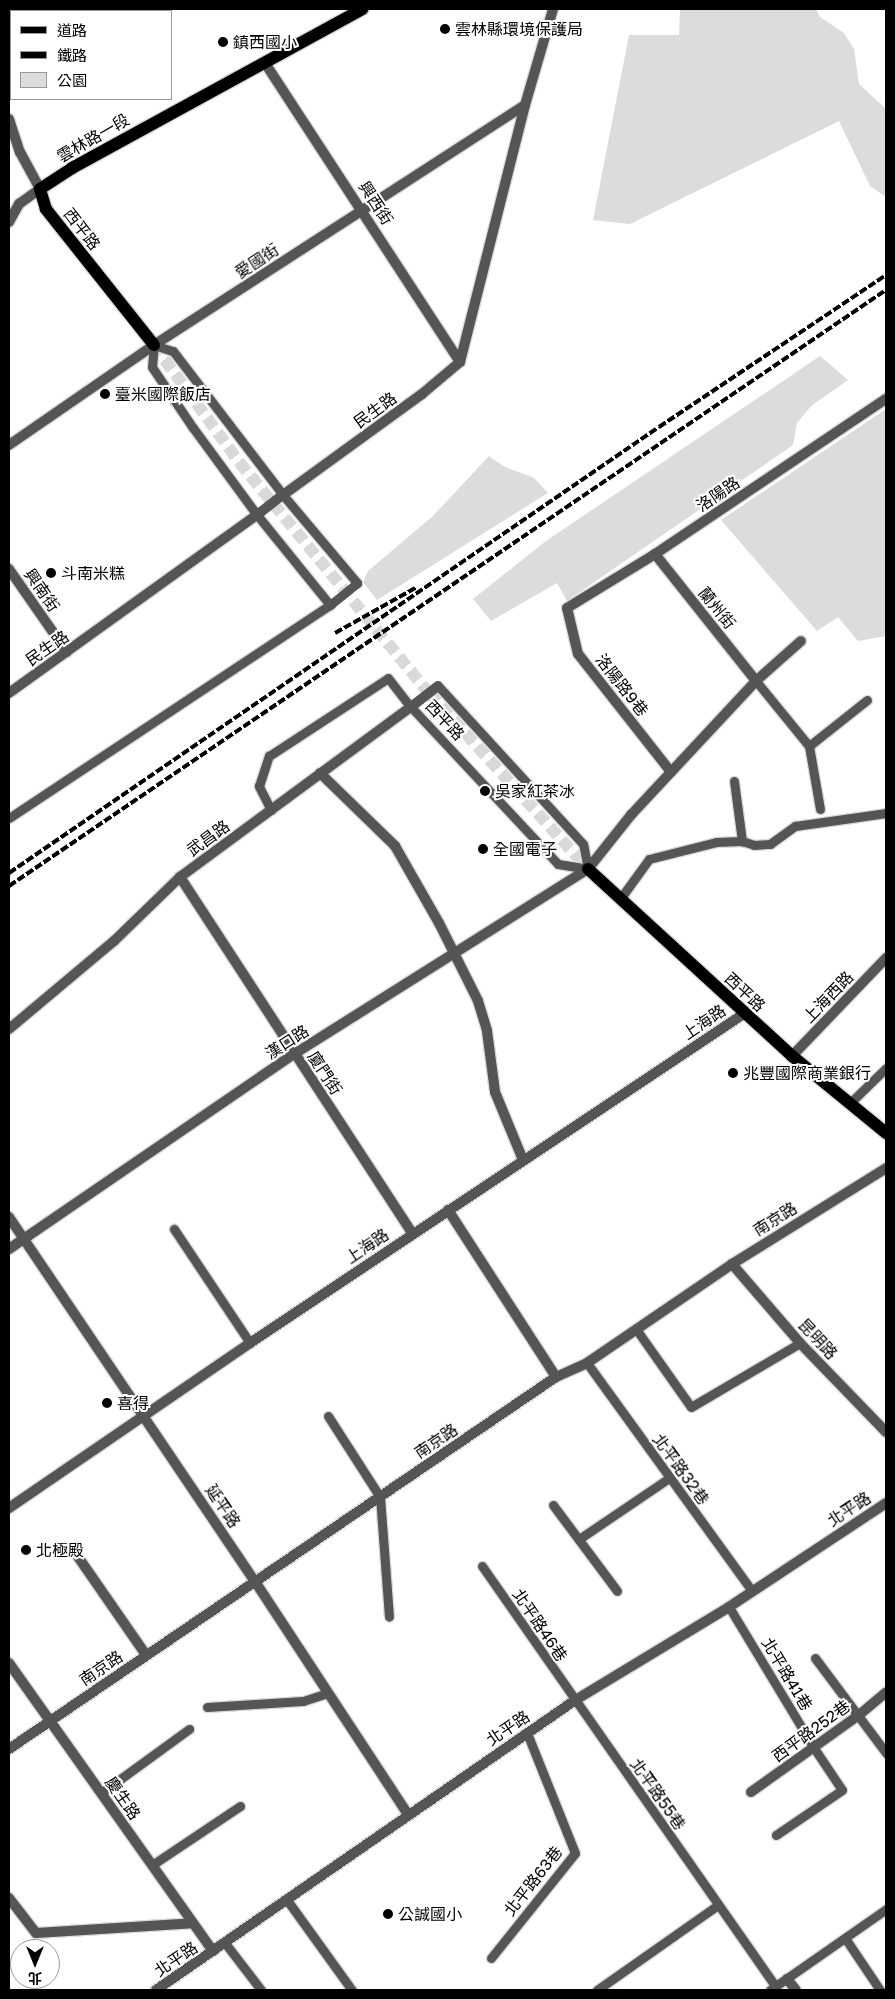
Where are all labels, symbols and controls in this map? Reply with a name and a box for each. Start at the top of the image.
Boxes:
legend [10,10,172,100]
place label: 雲林縣環境保護局 [455,19,583,39]
text: 道路 [57,21,87,39]
marker: 雲林縣環境保護局 [439,23,451,35]
place label: 鎮西國小 [233,32,297,52]
marker: 鎮西國小 [217,36,229,48]
text: 鐵路 [57,46,87,64]
text: 公園 [57,71,87,89]
street label: 雲林路一段 [54,110,132,166]
street label: 興西街 [355,178,397,228]
street label: 西平路 [60,204,104,254]
street label: 愛國街 [232,240,282,282]
place label: 臺米國際飯店 [115,384,211,404]
marker: 臺米國際飯店 [99,388,111,400]
street label: 民生路 [350,388,400,432]
street label: 洛陽路 [693,473,743,515]
place label: 斗南米糕 [61,563,125,583]
street label: 興南街 [20,565,64,615]
marker: 斗南米糕 [45,567,57,579]
street label: 蘭州街 [694,583,740,633]
street label: 民生路 [22,626,72,670]
street label: 洛陽路9巷 [592,650,652,720]
street label: 西平路 [422,696,468,744]
place label: 吳家紅茶冰 [495,781,575,801]
marker: 吳家紅茶冰 [479,785,491,797]
street label: 武昌路 [183,816,233,860]
place label: 全國電子 [493,839,557,859]
marker: 全國電子 [477,843,489,855]
street label: 上海西路 [799,967,857,1027]
street label: 西平路 [721,969,769,1015]
street label: 上海路 [679,1001,729,1043]
street label: 漢口路 [262,1021,312,1063]
street label: 廈門街 [304,1048,346,1098]
place label: 兆豐國際商業銀行 [743,1063,871,1083]
marker: 兆豐國際商業銀行 [727,1067,739,1079]
street label: 南京路 [750,1198,800,1240]
street label: 上海路 [342,1225,392,1267]
street label: 昆明路 [795,1315,841,1363]
place label: 喜得 [117,1393,149,1413]
marker: 喜得 [101,1397,113,1409]
street label: 南京路 [411,1420,461,1462]
street label: 北平路32巷 [649,1430,713,1508]
street label: 延平路 [202,1481,244,1531]
street label: 北平路 [824,1488,874,1530]
place label: 北極殿 [36,1540,84,1560]
marker: 北極殿 [20,1544,32,1556]
street label: 北平路46巷 [509,1585,571,1665]
street label: 北平路41巷 [758,1634,816,1714]
street label: 南京路 [76,1647,126,1689]
street label: 西平路252巷 [768,1696,854,1766]
street label: 北平路 [483,1707,533,1749]
street label: 北平路55巷 [626,1755,690,1833]
street label: 慶生路 [101,1773,145,1823]
street label: 北平路63巷 [500,1842,566,1920]
place label: 公誠國小 [398,1904,462,1924]
marker: 公誠國小 [382,1908,394,1920]
street label: 北平路 [151,1938,201,1980]
north arrow [10,1939,60,1989]
text: 北 [28,1970,42,1987]

